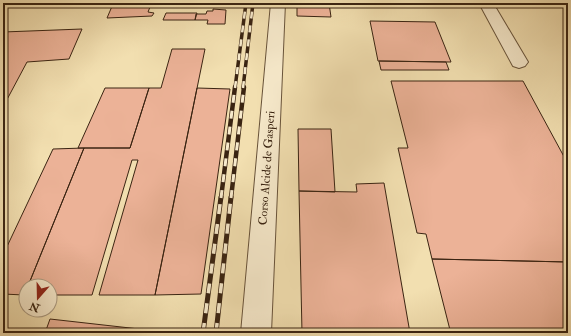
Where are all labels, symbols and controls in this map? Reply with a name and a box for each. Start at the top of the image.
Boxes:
street label: Corso Alcide de Gasperi [256,110,278,226]
north arrow [18,278,58,318]
text: N [27,299,43,315]

